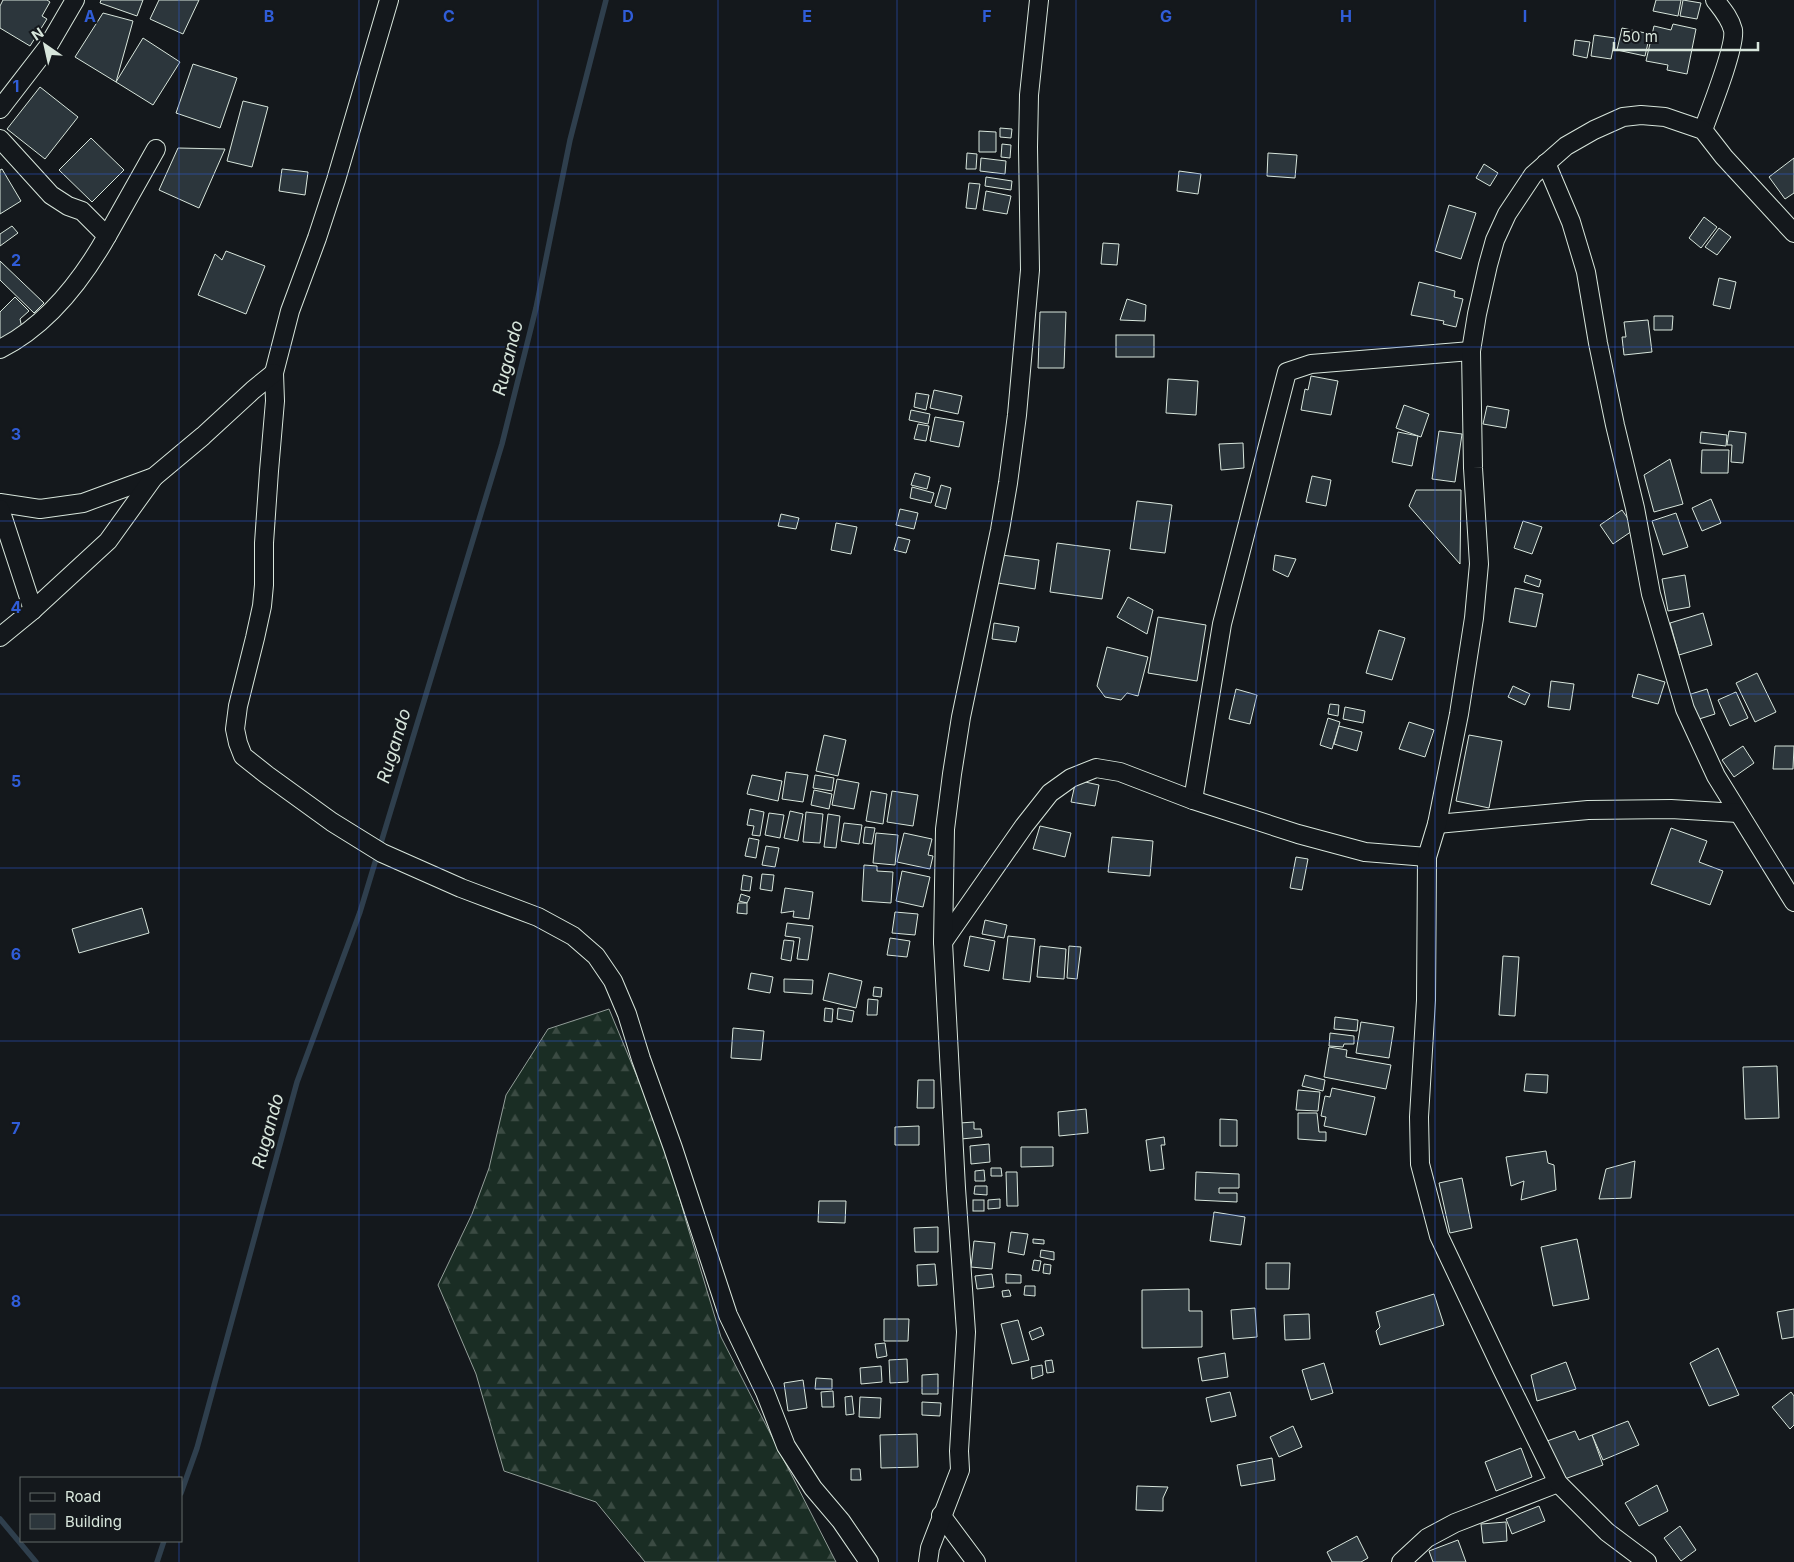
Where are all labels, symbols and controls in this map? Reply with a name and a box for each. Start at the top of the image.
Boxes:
text: A [84,6,96,26]
text: B [264,6,274,26]
text: C [443,6,455,26]
text: D [622,6,634,26]
text: E [802,6,812,26]
text: F [982,6,992,26]
text: G [1160,6,1172,26]
text: H [1340,6,1352,26]
text: I [1523,6,1527,26]
north arrow [20,20,70,70]
scale bar [1614,20,1758,52]
text: N [28,24,47,44]
text: 50 m [1622,27,1658,46]
text: 1 [13,76,19,96]
text: 2 [11,250,21,270]
water label: Rugando [488,318,527,398]
text: 3 [11,424,21,444]
text: 4 [11,597,22,617]
water label: Rugando [372,706,415,786]
text: 5 [11,771,21,791]
text: 6 [11,944,21,964]
water label: Rugando [247,1091,288,1171]
text: 7 [11,1118,21,1138]
text: 8 [11,1291,21,1311]
legend [20,1477,182,1542]
text: Road [65,1487,101,1506]
text: Building [65,1512,122,1531]

